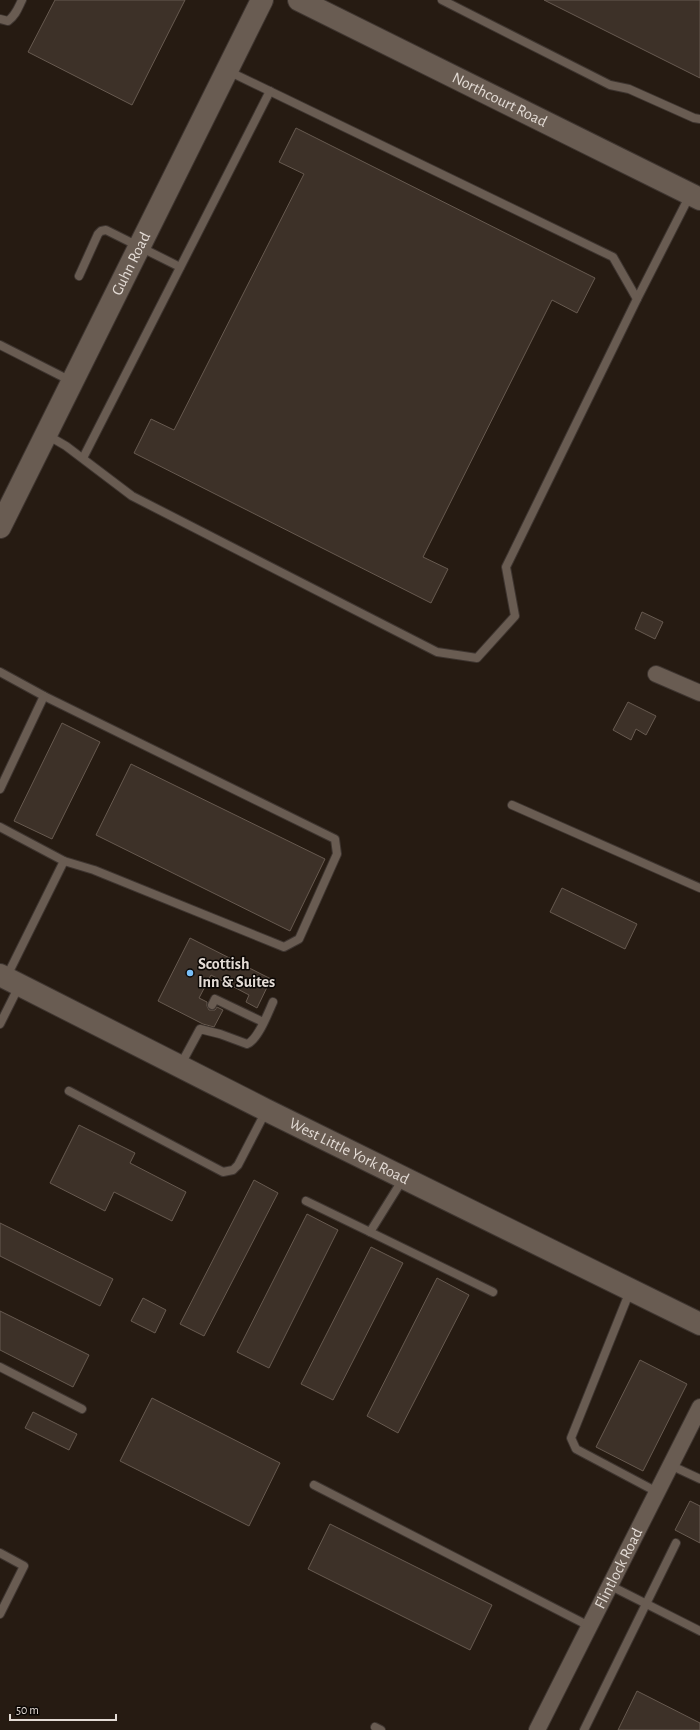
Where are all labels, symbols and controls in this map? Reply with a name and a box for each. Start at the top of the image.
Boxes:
street label: Northcourt Road [450,69,550,130]
street label: Guhn Road [108,230,153,298]
place label: Scottish Inn & Suites [198,956,275,990]
marker: Scottish Inn & Suites [185,968,195,978]
street label: West Little York Road [287,1115,412,1187]
street label: Flintlock Road [592,1526,645,1611]
scale bar [10,1696,116,1722]
text: 50 m [16,1704,39,1716]

